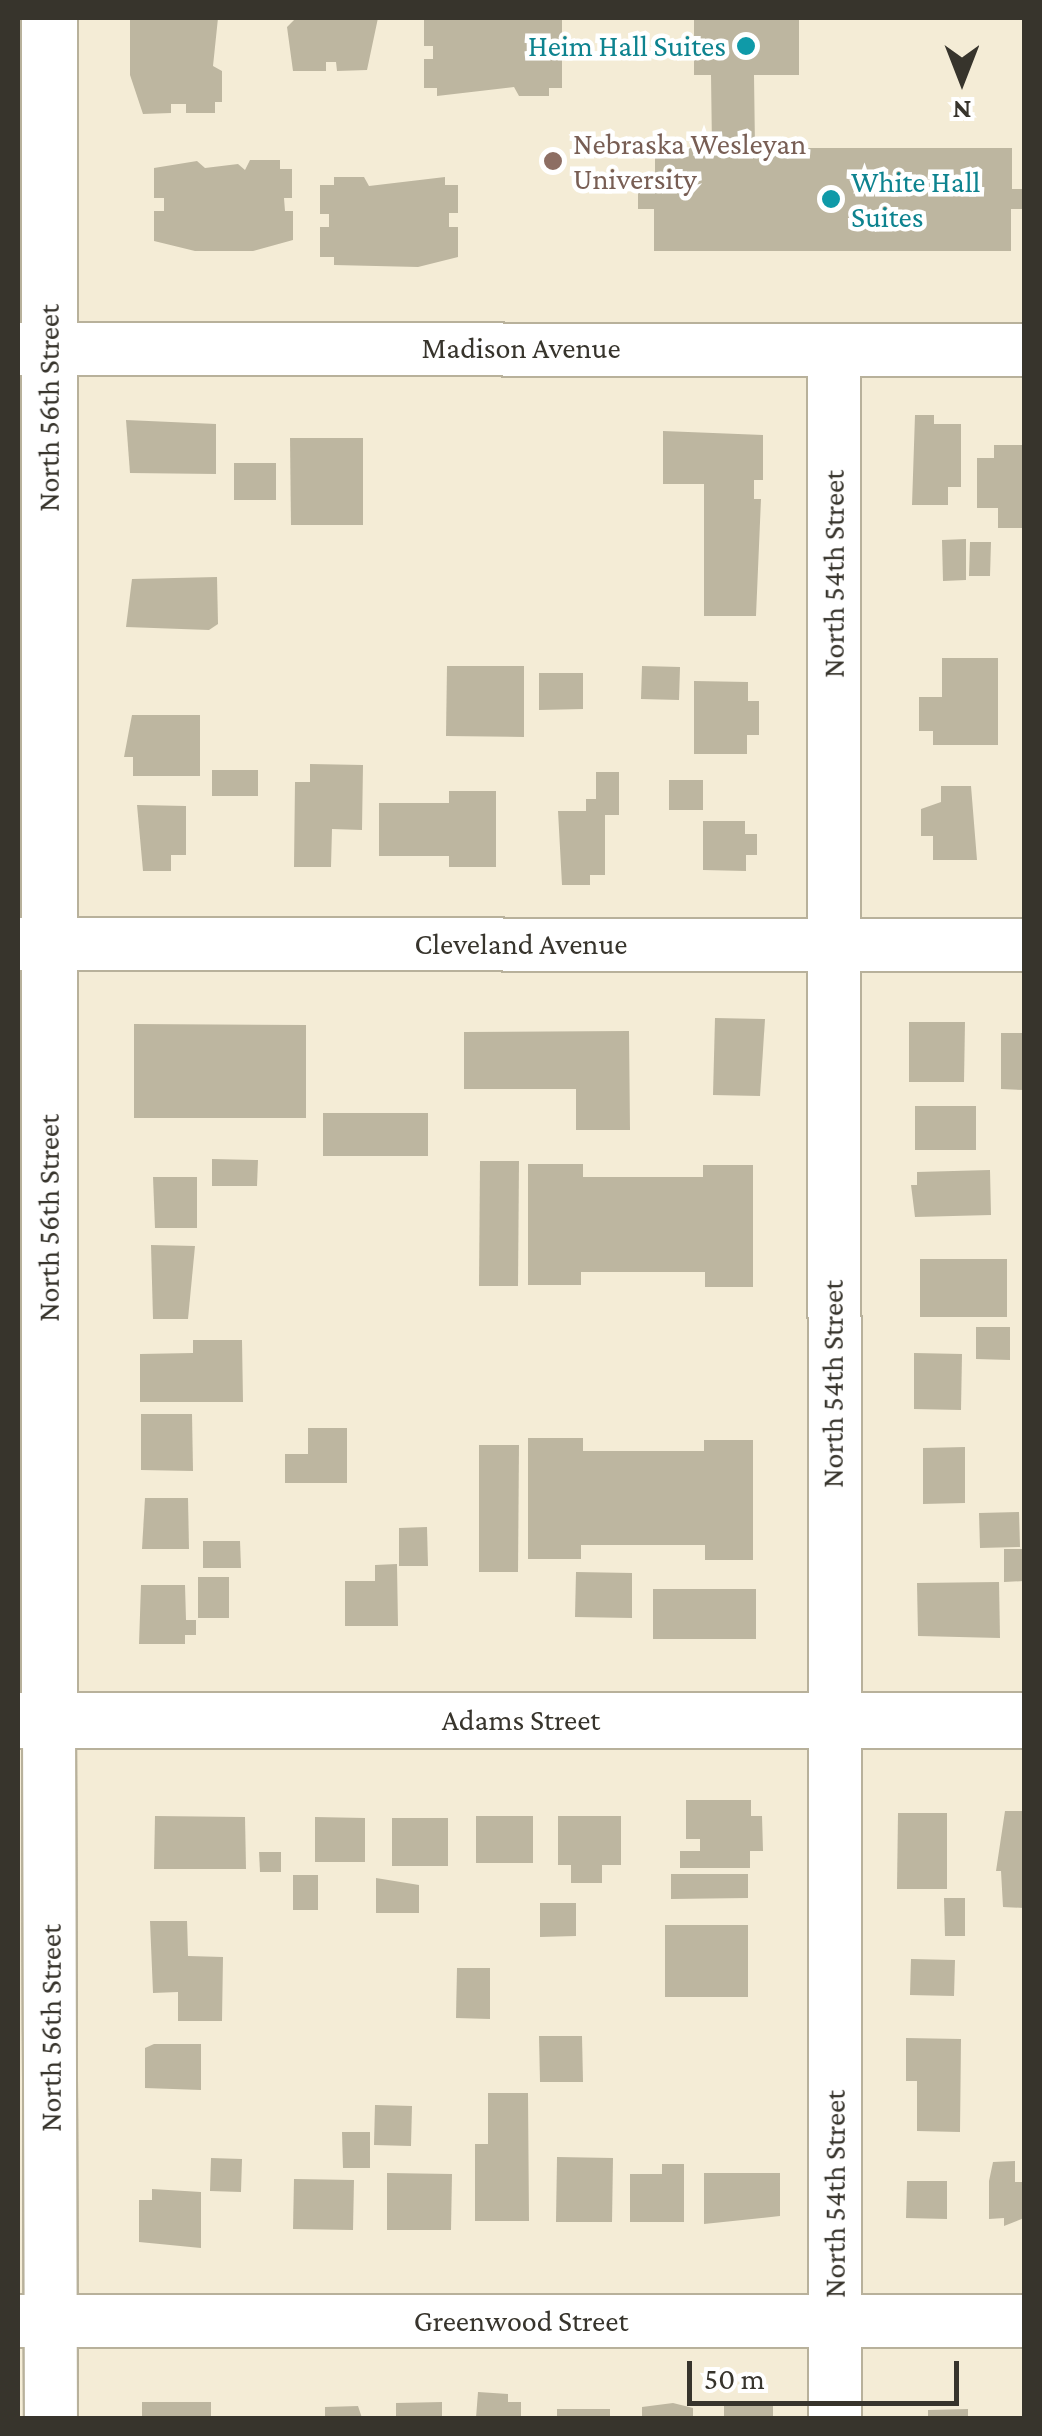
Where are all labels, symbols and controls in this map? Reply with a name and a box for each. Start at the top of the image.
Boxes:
place label: Heim Hall Suites [528,28,726,64]
north arrow [912,30,1012,130]
marker: Heim Hall Suites [735,35,757,57]
text: N [952,95,972,126]
place label: Nebraska Wesleyan University [573,126,806,196]
marker: Nebraska Wesleyan University [542,150,564,172]
place label: White Hall Suites [851,164,980,234]
marker: White Hall Suites [820,188,842,210]
street label: North 56th Street [31,304,67,512]
street label: Madison Avenue [421,330,621,366]
street label: North 54th Street [816,470,852,678]
street label: Cleveland Avenue [414,926,628,962]
street label: North 56th Street [31,1114,67,1322]
street label: North 54th Street [815,1280,851,1488]
street label: Adams Street [442,1702,600,1738]
street label: North 56th Street [33,1924,69,2132]
street label: North 54th Street [817,2090,853,2298]
street label: Greenwood Street [414,2303,628,2339]
scale bar [692,2341,964,2403]
text: 50 m [704,2362,765,2395]

